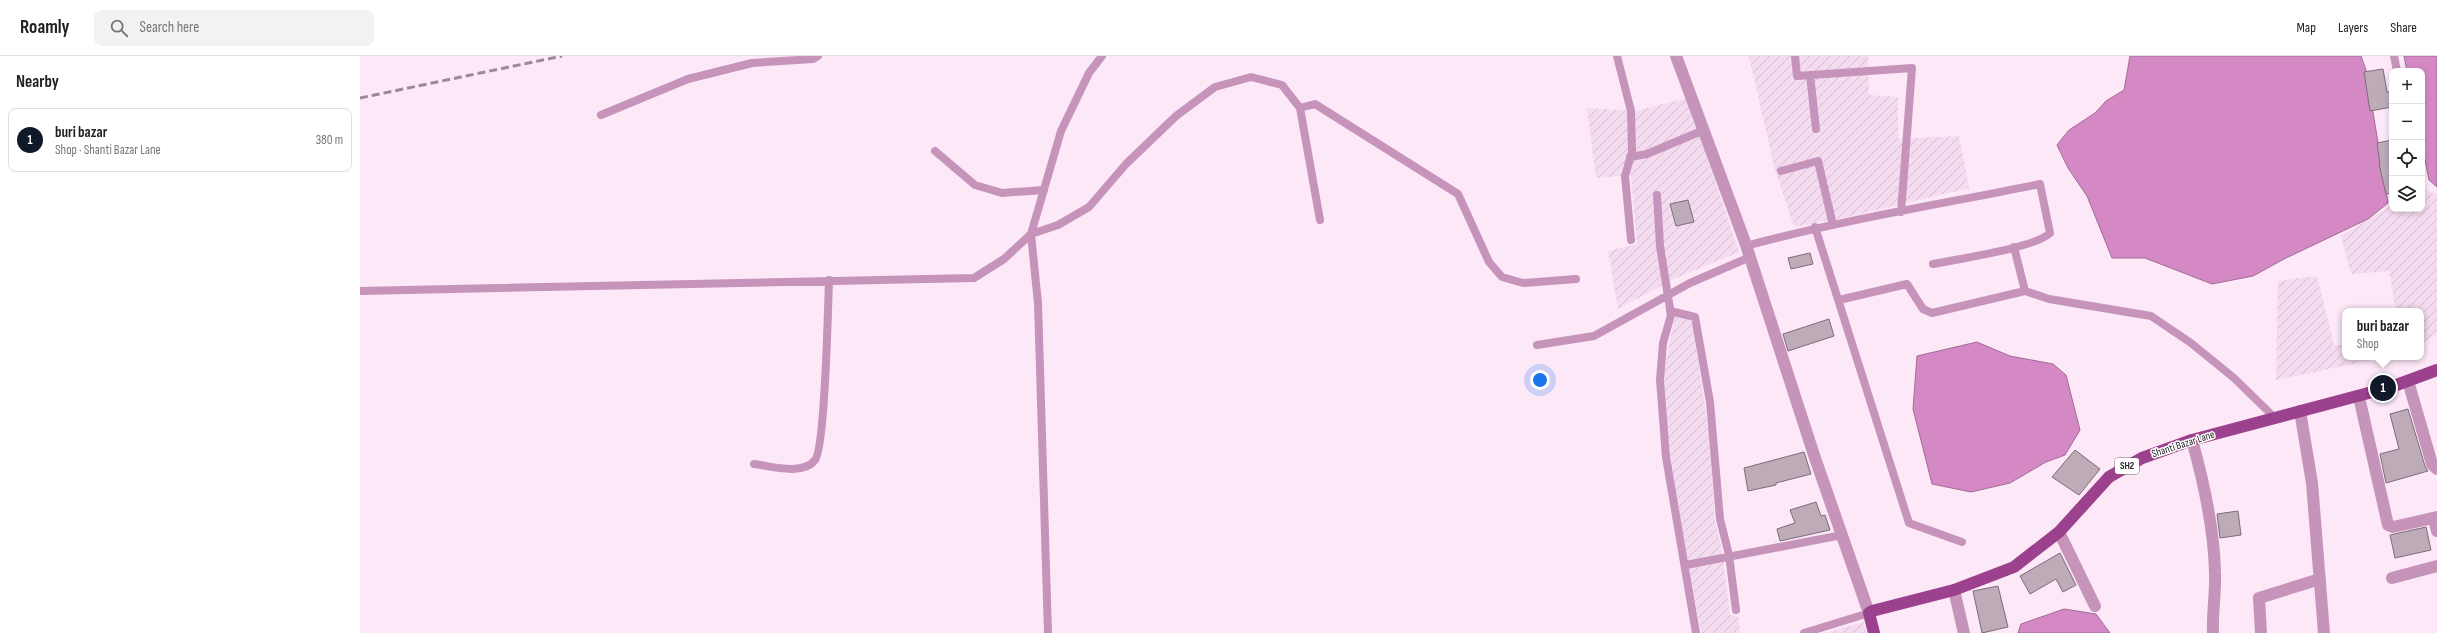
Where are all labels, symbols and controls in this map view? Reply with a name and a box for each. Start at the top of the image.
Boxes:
search box [94,10,374,46]
text: Roamly [20,16,70,39]
icon: search [108,17,130,39]
text: Search here [140,18,199,37]
text: Map [2296,19,2316,36]
text: Layers [2338,19,2368,36]
text: Share [2390,19,2417,36]
map controls [2389,68,2425,212]
button: + [2389,68,2425,104]
text: Nearby [16,72,59,92]
button: − [2389,104,2425,140]
text: buri bazar [55,123,107,142]
text: 1 [27,132,33,148]
text: 380 m [316,132,343,148]
button: locate [2389,140,2425,176]
text: Shop · Shanti Bazar Lane [55,142,161,158]
button: layers [2389,176,2425,212]
popup [2342,308,2424,360]
text: buri bazar [2357,317,2409,336]
text: Shop [2357,336,2379,352]
your location [1530,370,1550,390]
pin: 1 [2370,373,2396,403]
street label: Shanti Bazar Lane [2150,428,2216,460]
road number: SH2 [2115,458,2139,474]

